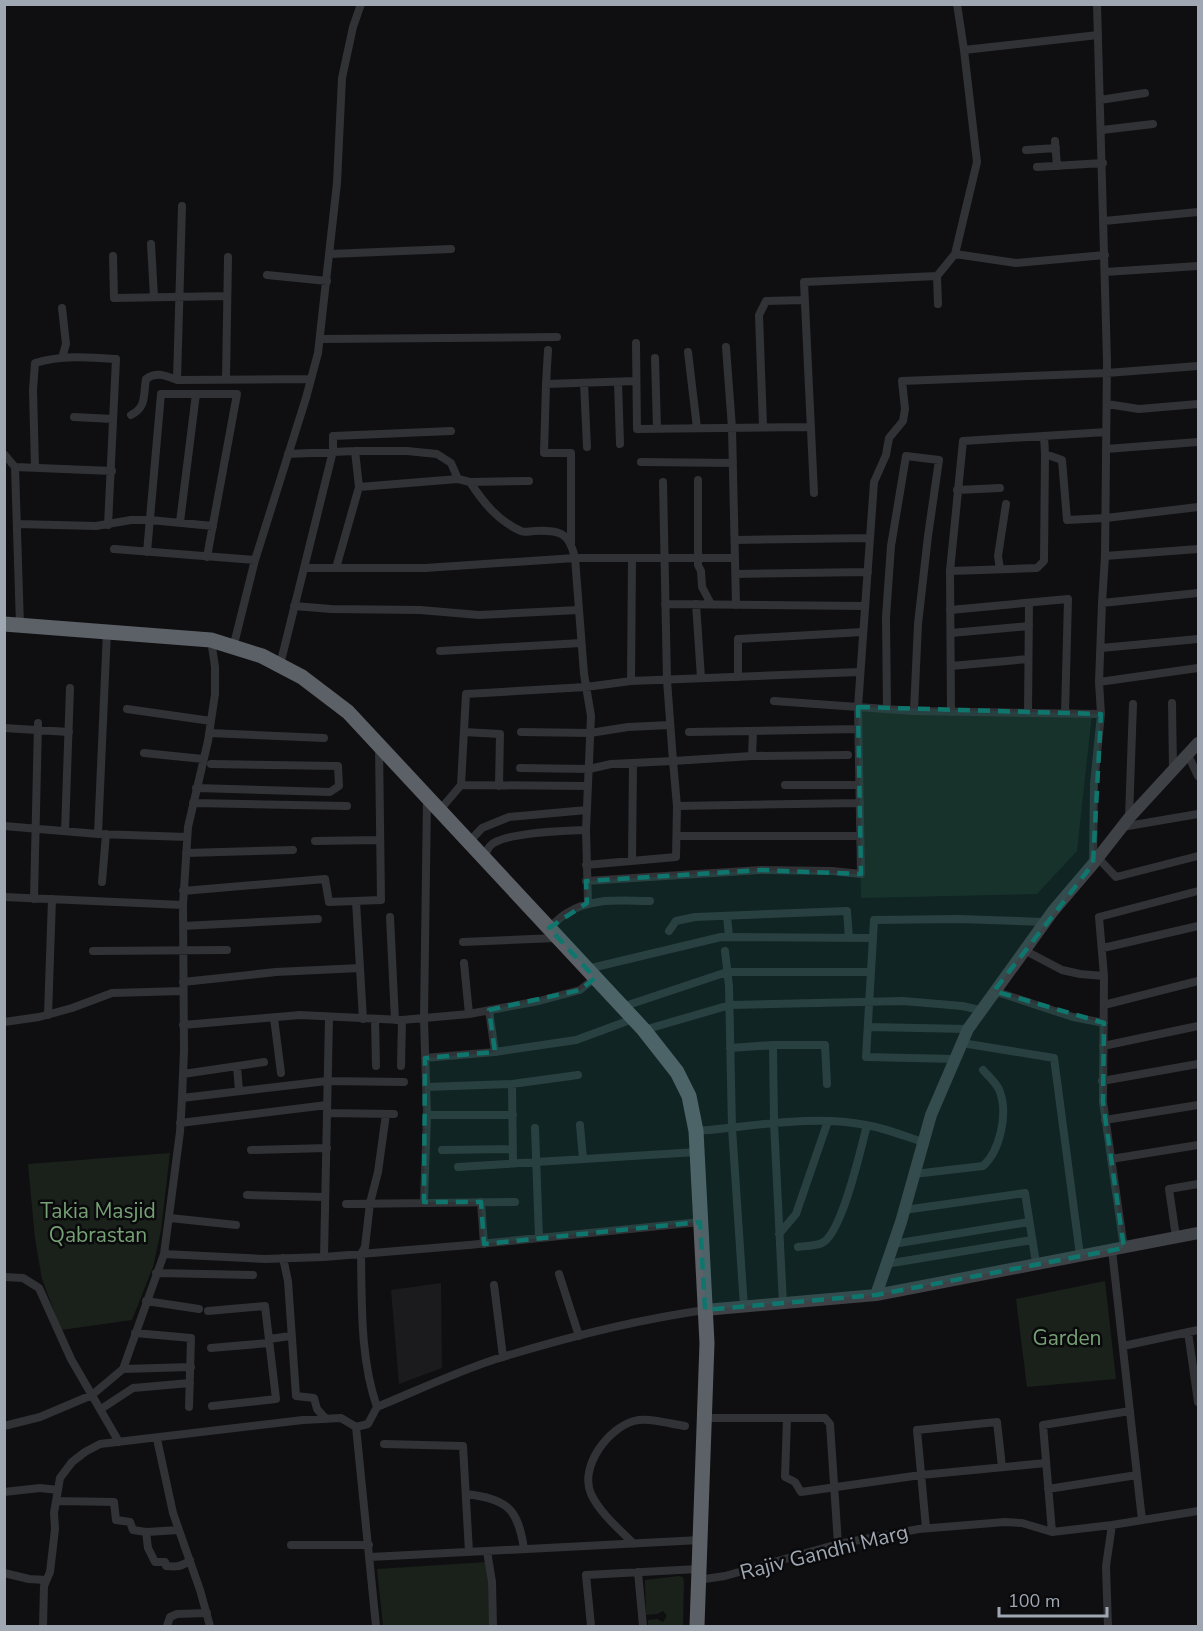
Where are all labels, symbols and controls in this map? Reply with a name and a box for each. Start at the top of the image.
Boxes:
park label: Takia Masjid Qabrastan [40,1197,156,1249]
park label: Garden [1032,1324,1102,1352]
street label: Rajiv Gandhi Marg [737,1518,911,1586]
scale bar [999,1580,1107,1618]
text: 100 m [1008,1589,1060,1613]

